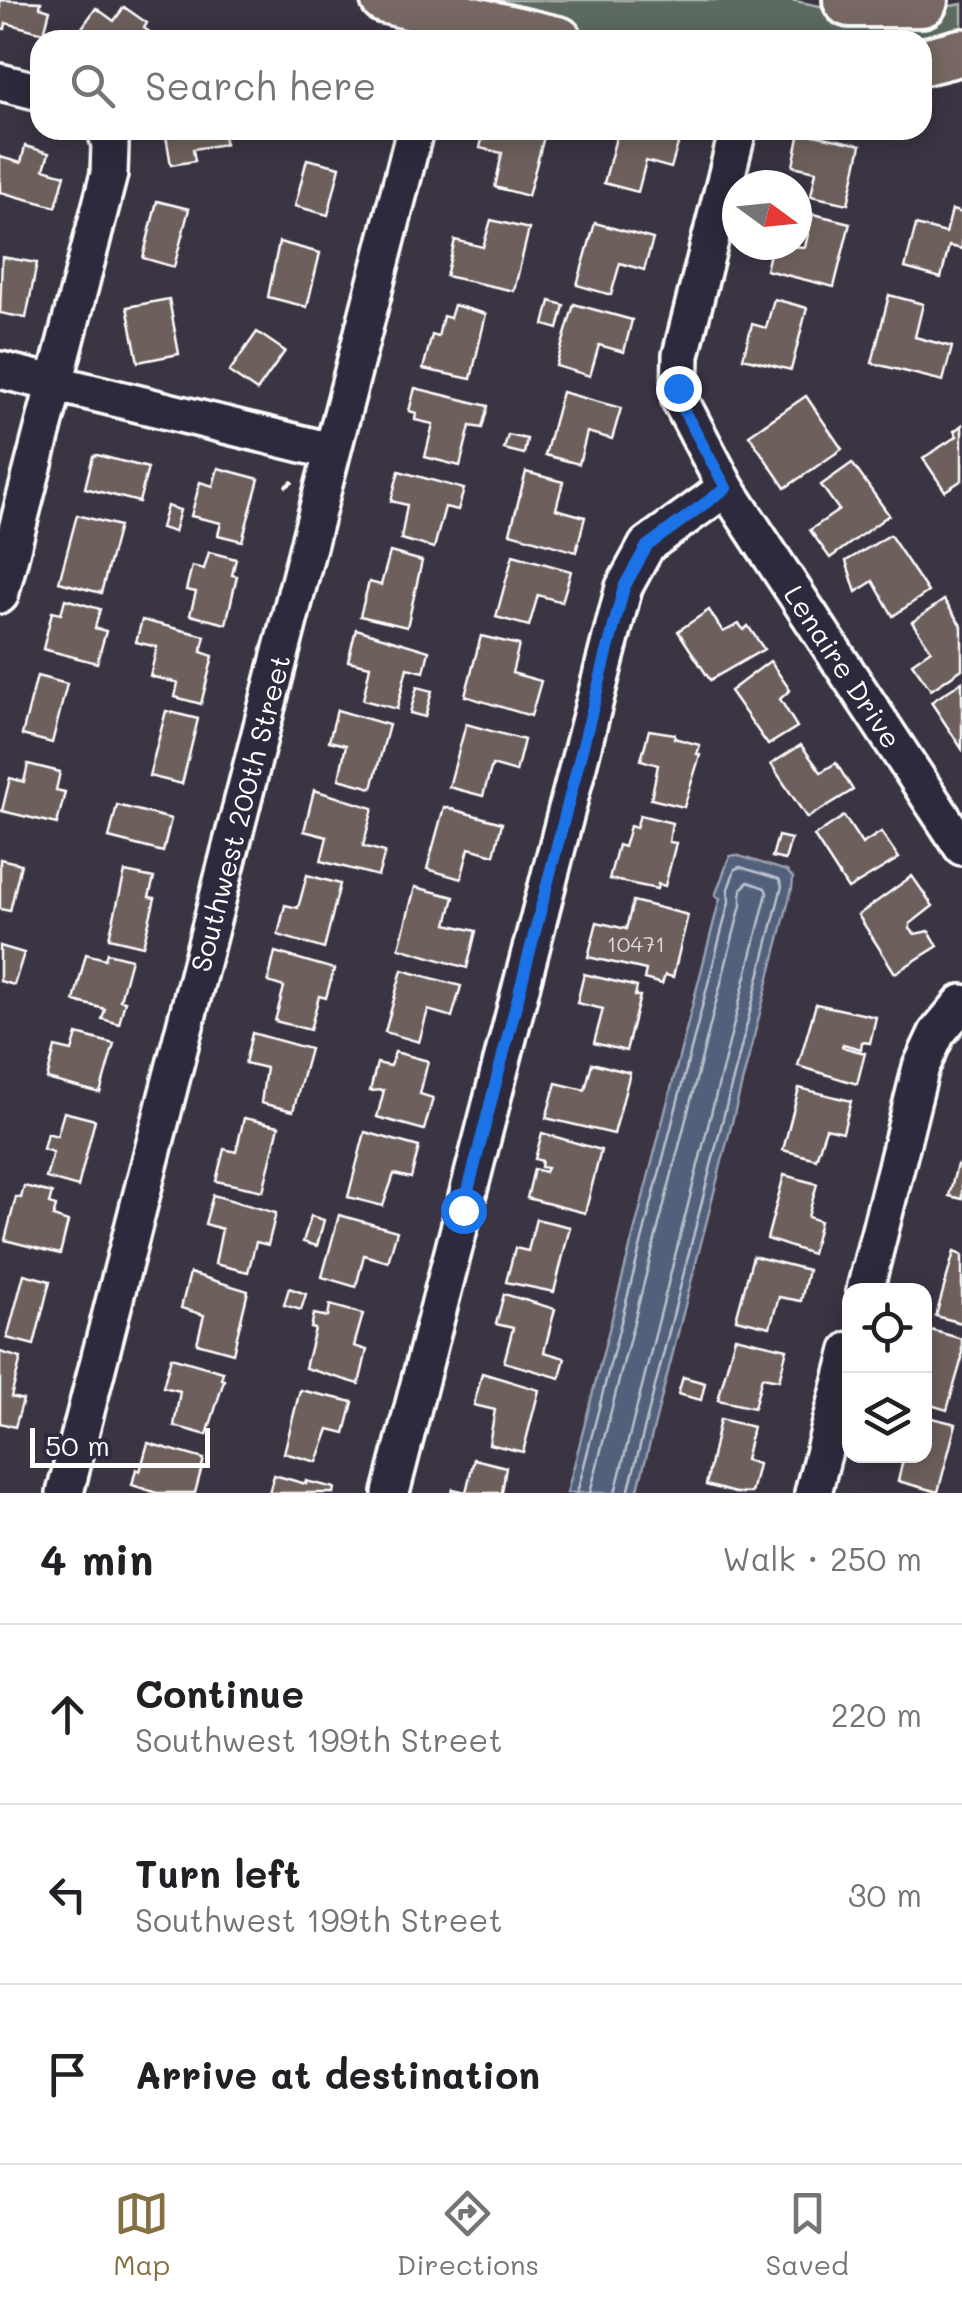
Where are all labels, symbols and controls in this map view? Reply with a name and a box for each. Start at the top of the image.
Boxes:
search box [30,30,932,140]
icon: search [65,58,120,113]
text: Search here [145,60,376,110]
north arrow [722,170,812,260]
route end [656,366,702,412]
street label: Lenaire Drive [777,578,910,755]
street label: Southwest 200th Street [182,651,298,976]
house number: 10471 [607,929,665,958]
route start [441,1188,487,1234]
map controls [842,1283,932,1463]
button: locate [842,1283,932,1373]
button: layers [842,1373,932,1463]
scale bar [30,1423,210,1468]
text: 50 m [45,1427,110,1463]
text: 4 min [40,1531,153,1586]
text: Walk · 250 m [723,1537,922,1579]
text: Continue [135,1668,304,1718]
icon: ahead [40,1687,95,1742]
text: 220 m [831,1693,922,1735]
text: Southwest 199th Street [135,1718,503,1760]
text: Turn left [135,1848,301,1898]
icon: left [40,1867,95,1922]
text: 30 m [848,1873,922,1915]
text: Southwest 199th Street [135,1898,503,1940]
icon: arrive [40,2047,95,2102]
text: Arrive at destination [135,2049,540,2099]
tab: Map [113,2186,170,2282]
tab: Directions [397,2186,539,2282]
tab: Saved [766,2186,849,2282]

